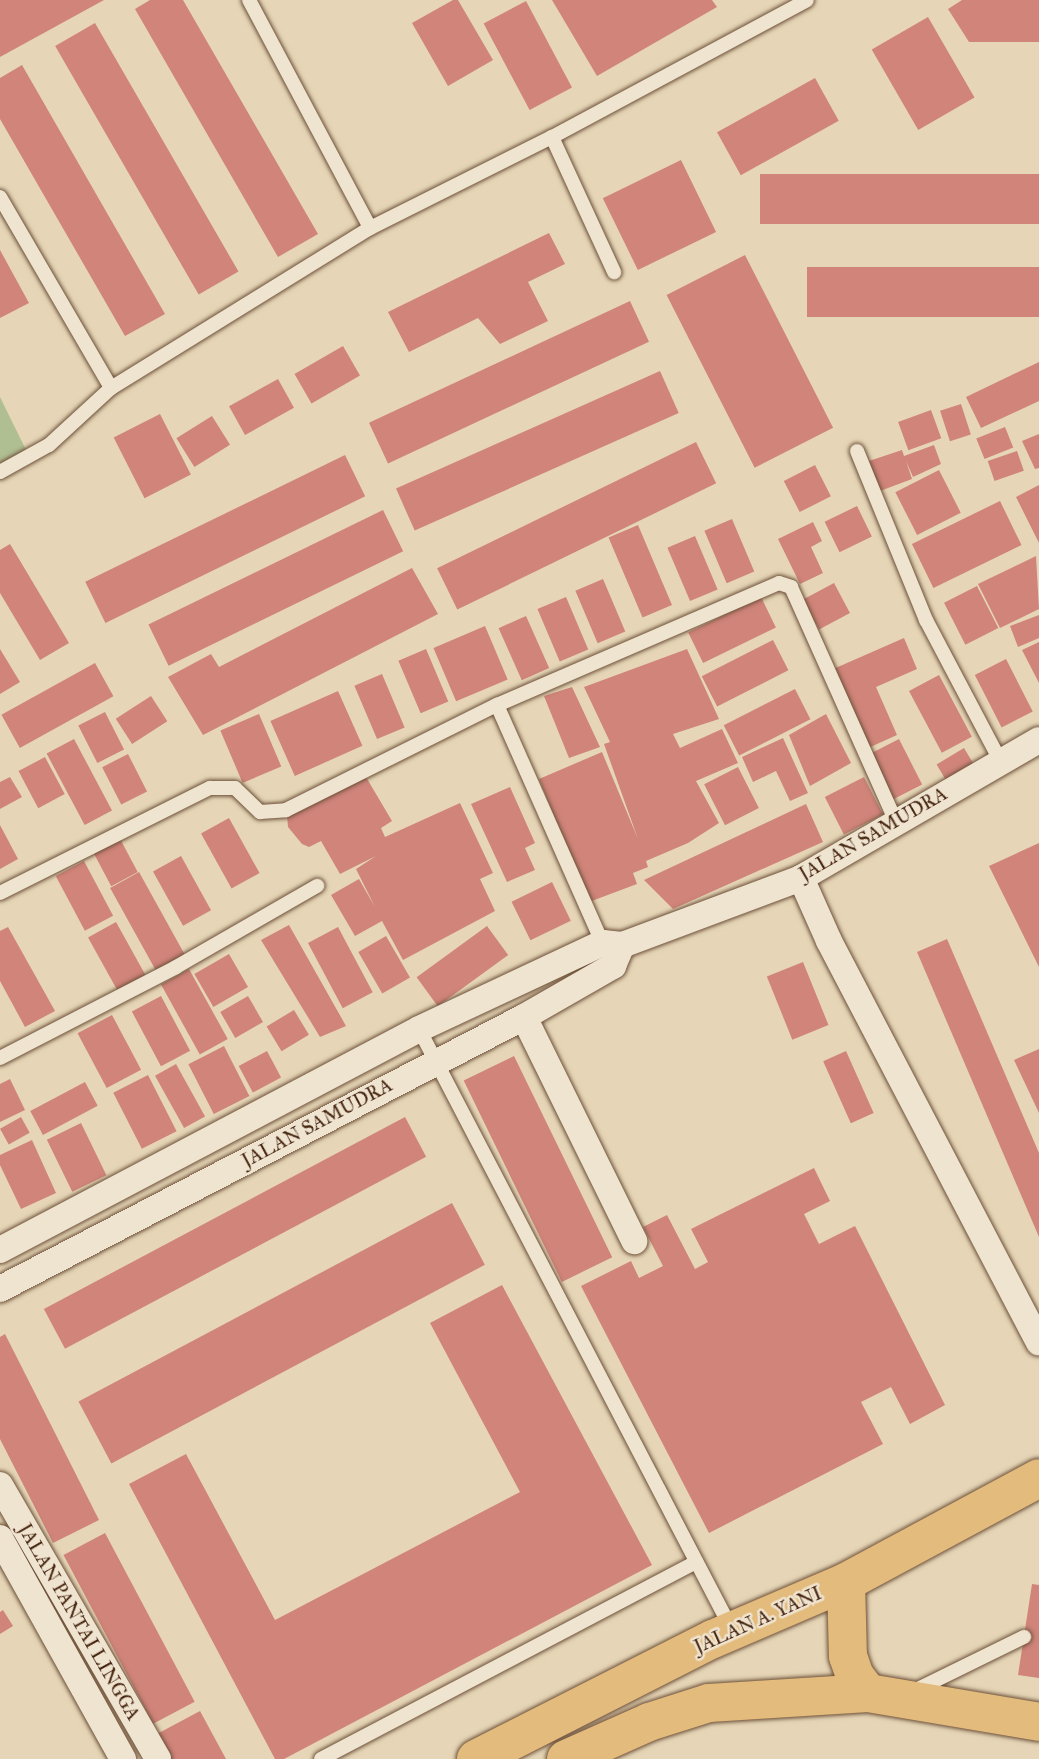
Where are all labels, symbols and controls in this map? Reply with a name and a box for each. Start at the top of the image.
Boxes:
street label: JALAN SAMUDRA [795,782,951,886]
street label: JALAN SAMUDRA [238,1074,396,1172]
street label: JALAN PANTAI LINGGA [13,1519,145,1725]
street label: JALAN A. YANI [691,1582,825,1658]

